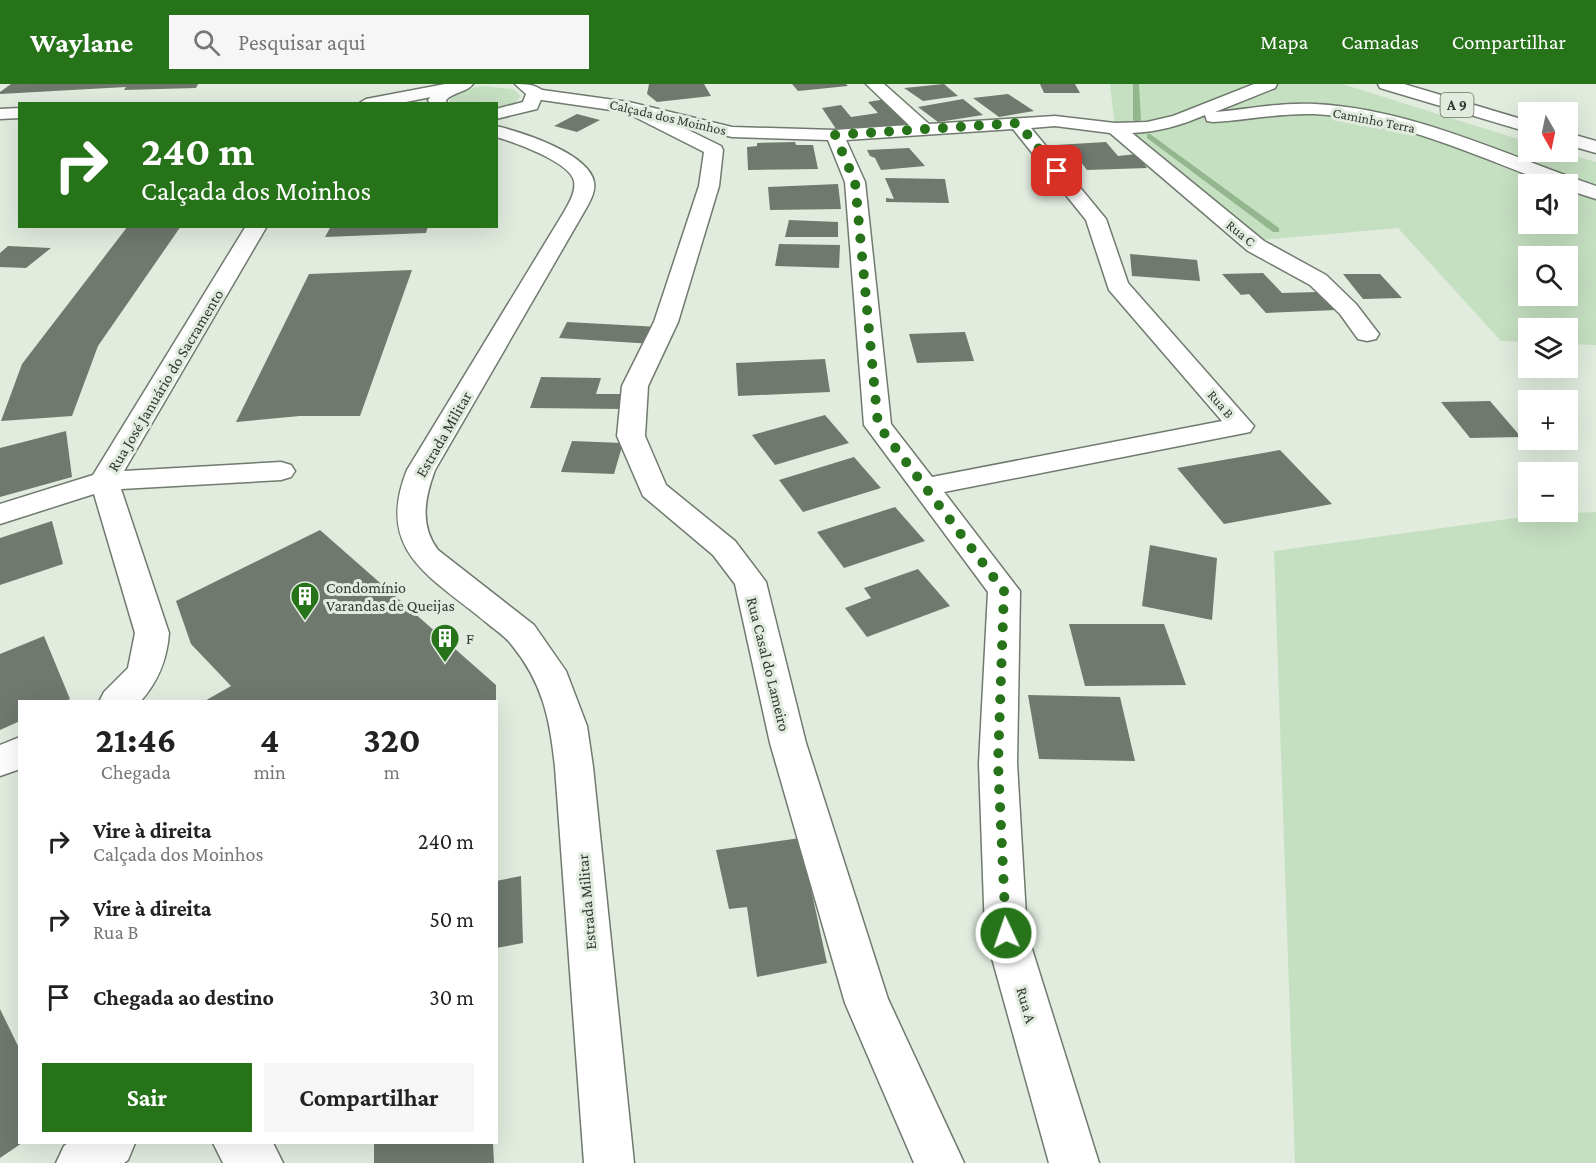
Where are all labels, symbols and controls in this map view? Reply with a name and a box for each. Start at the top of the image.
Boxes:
search box [169,15,589,69]
icon: search [190,26,223,59]
text: Waylane [30,27,133,58]
text: Pesquisar aqui [238,30,366,55]
text: Mapa [1260,30,1308,54]
text: Camadas [1341,30,1419,54]
text: Compartilhar [1452,30,1566,54]
road number: A 9 [1440,93,1474,117]
street label: Calçada dos Moinhos [608,96,728,138]
north arrow [1518,102,1578,162]
map controls [1518,102,1578,522]
street label: Caminho Terra [1331,104,1417,136]
icon: right [42,126,120,204]
text: 240 m [141,127,254,174]
pin [1031,145,1082,196]
icon: arrive [1040,154,1073,187]
button: sound [1518,174,1578,234]
text: Calçada dos Moinhos [141,176,371,206]
street label: Rua C [1223,217,1259,249]
button: search [1518,246,1578,306]
street label: Rua José Januário do Sacramento [104,286,227,475]
button: layers [1518,318,1578,378]
street label: Rua B [1205,387,1238,421]
street label: Estrada Militar [412,388,475,480]
button: + [1518,390,1578,450]
button: − [1518,462,1578,522]
place label: Condomínio Varandas de Queijas [326,579,455,615]
building icon: Condomínio Varandas de Queijas [289,580,321,622]
street label: Rua Casal do Lameiro [744,595,793,733]
building icon: F [429,622,461,664]
place label: F [466,630,474,647]
text: 21:46 [95,720,176,760]
text: 4 [260,720,279,760]
text: 320 [363,720,421,760]
text: Chegada [101,761,171,783]
text: min [254,761,286,783]
text: m [384,761,400,783]
text: Vire à direita [93,818,212,843]
icon: right [42,825,75,858]
text: 240 m [418,829,474,854]
text: Calçada dos Moinhos [93,843,263,865]
street label: Estrada Militar [574,853,599,951]
text: Vire à direita [93,896,212,921]
position arrow [974,901,1038,965]
icon: right [42,903,75,936]
text: 50 m [429,907,474,932]
text: Rua B [93,921,138,943]
icon: arrive [42,981,75,1014]
text: Chegada ao destino [93,985,274,1010]
text: 30 m [429,985,474,1010]
street label: Rua A [1013,985,1040,1026]
button: Sair [42,1063,252,1132]
button: Compartilhar [264,1063,474,1132]

